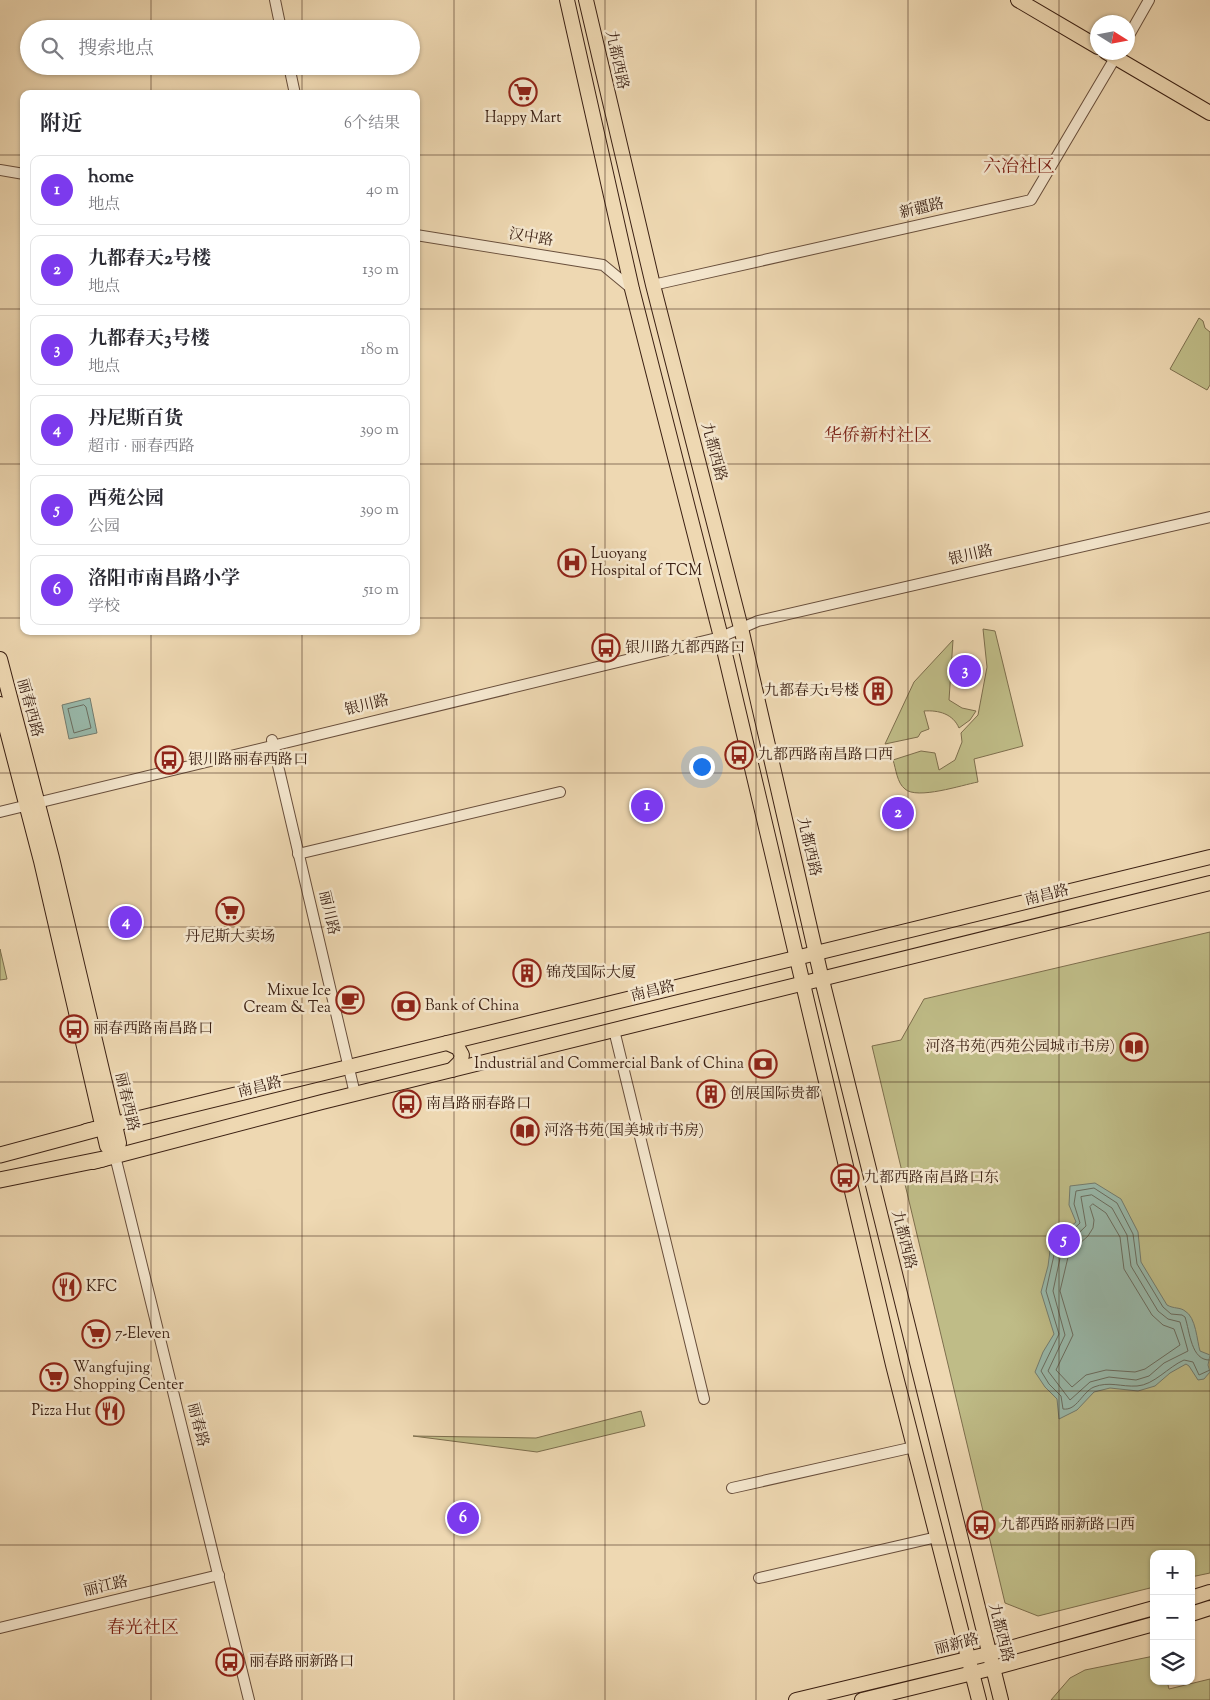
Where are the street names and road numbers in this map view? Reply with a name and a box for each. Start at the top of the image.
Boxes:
street label: 九都西路 [599,28,633,92]
street label: 新疆路 [898,194,946,224]
street label: 汉中路 [507,224,555,252]
street label: 九都西路 [695,420,731,484]
street label: 银川路 [947,541,995,571]
street label: 丽春西路 [11,676,47,740]
street label: 银川路 [343,690,391,722]
street label: 九都西路 [791,815,825,879]
street label: 南昌路 [1023,880,1071,912]
street label: 丽川路 [313,889,343,937]
street label: 南昌路 [629,976,677,1008]
street label: 丽春西路 [109,1070,143,1134]
street label: 南昌路 [236,1072,284,1104]
street label: 九都西路 [886,1208,920,1272]
street label: 丽春路 [181,1401,213,1449]
street label: 丽江路 [82,1572,130,1602]
street label: 九都西路 [983,1601,1017,1665]
street label: 丽新路 [933,1629,981,1661]

